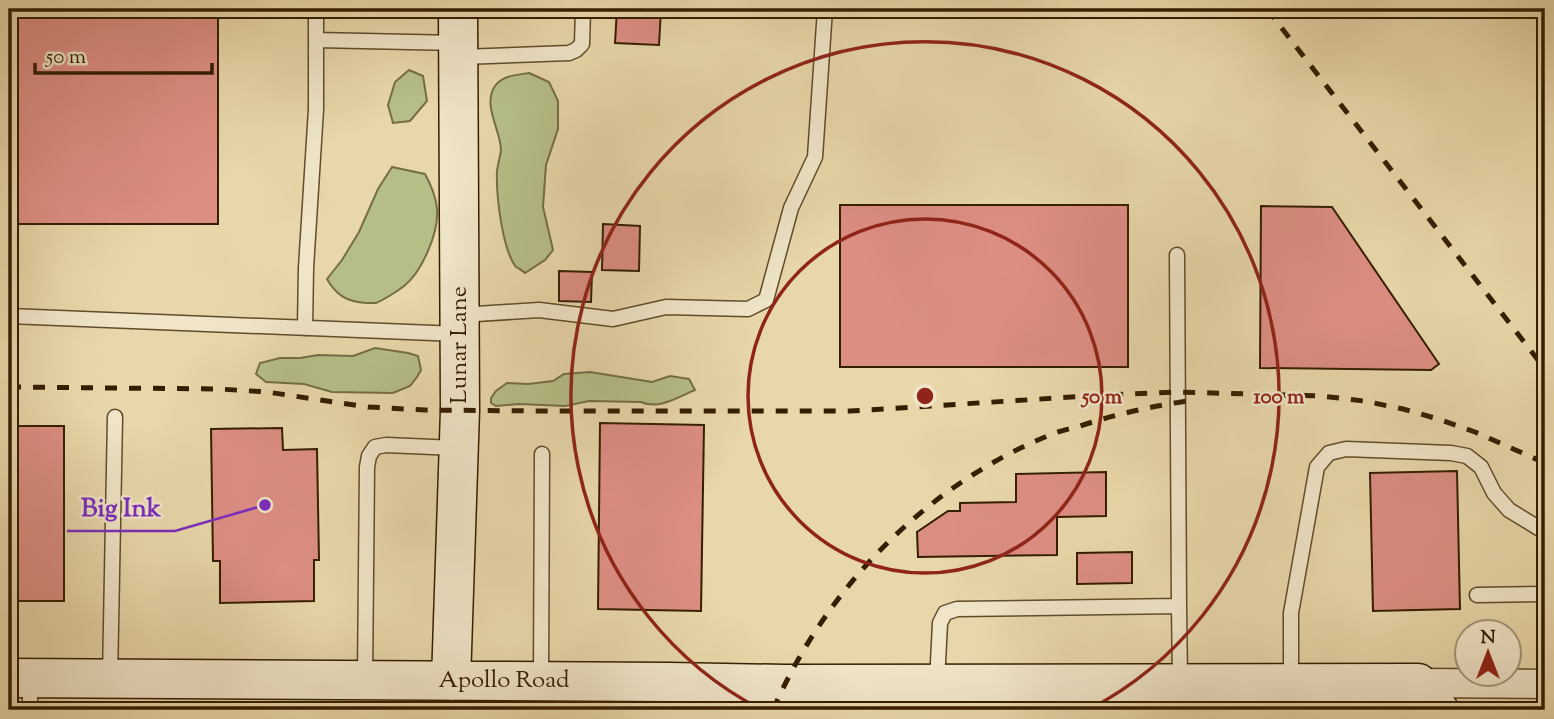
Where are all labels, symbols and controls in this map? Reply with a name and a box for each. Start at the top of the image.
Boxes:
scale bar [35,32,212,76]
text: 50 m [45,43,86,73]
street label: Lunar Lane [443,286,477,404]
text: 50 m [1080,383,1123,413]
text: 100 m [1254,383,1305,413]
centre of rings [913,384,937,408]
callout: Big Ink [67,484,175,531]
text: Big Ink [81,491,162,528]
north arrow [1452,618,1522,688]
text: N [1480,625,1496,652]
street label: Apollo Road [439,664,570,698]

